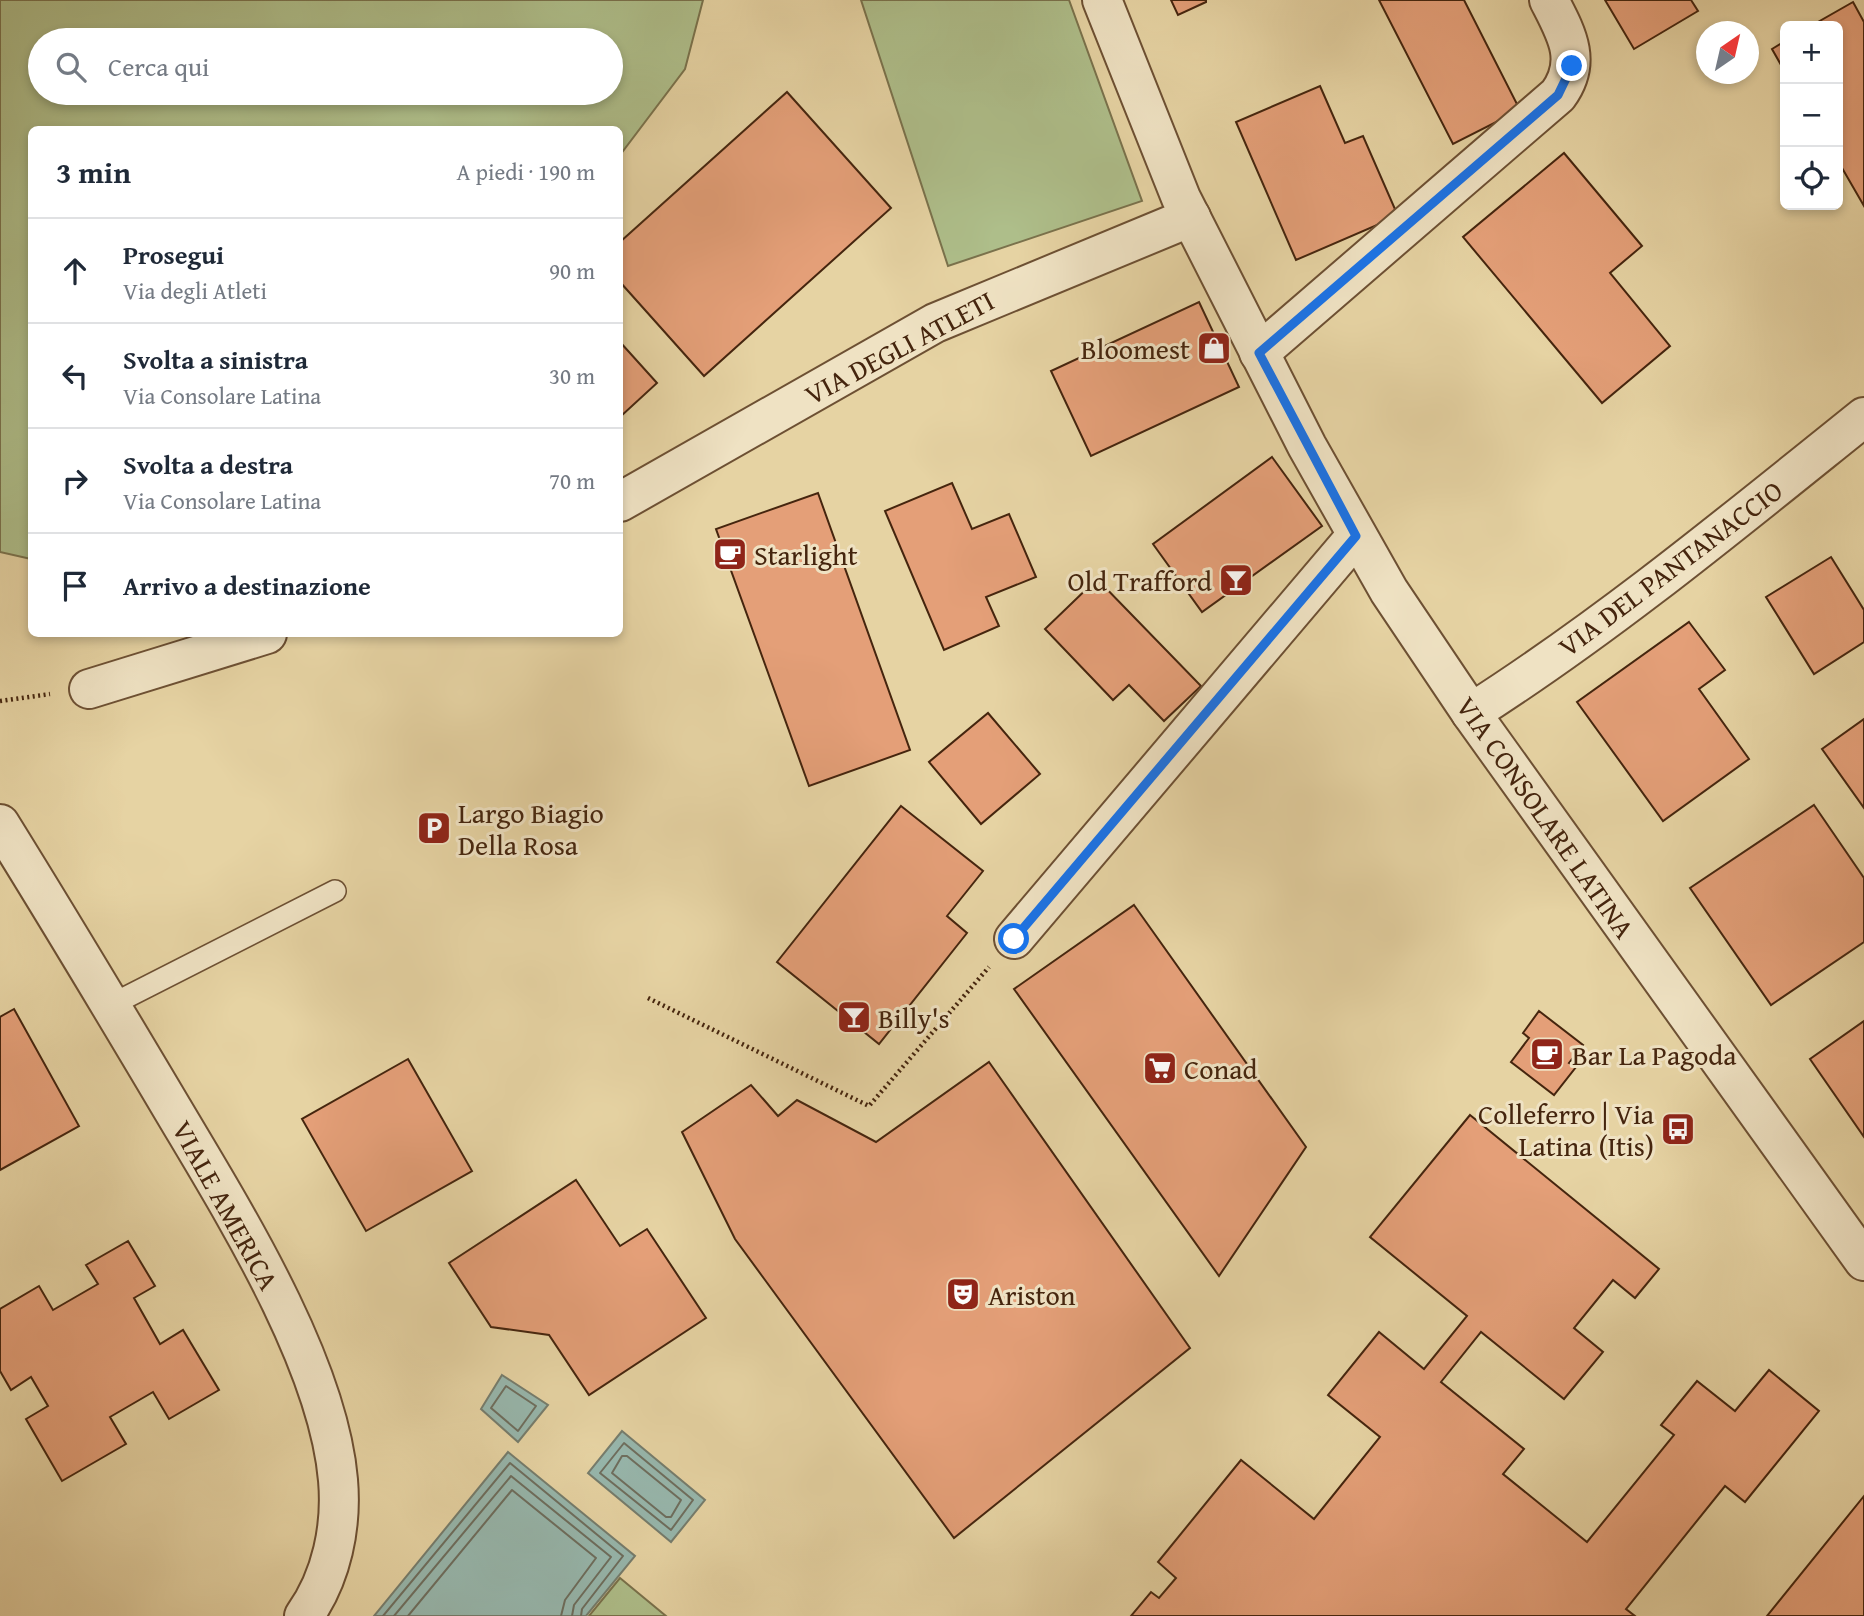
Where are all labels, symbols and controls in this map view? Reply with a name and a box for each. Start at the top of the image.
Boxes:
north arrow [1696,21,1759,84]
map controls [1780,21,1843,210]
button: + [1780,21,1843,84]
search box [28,28,623,105]
text: Cerca qui [108,47,209,86]
icon: search [52,48,90,86]
route end [1556,50,1587,81]
button: − [1780,84,1843,147]
button: locate [1780,147,1843,210]
text: 3 min [56,150,131,194]
text: A piedi · 190 m [457,155,595,188]
text: Prosegui [123,235,224,274]
icon: ahead [56,252,94,290]
text: 90 m [549,254,595,287]
text: Via degli Atleti [123,274,267,307]
street label: VIA DEGLI ATLETI [797,280,1001,414]
place label: Bloomest [1081,328,1190,369]
shop icon: Bloomest [1195,329,1233,367]
text: Svolta a sinistra [123,340,308,379]
icon: left [56,357,94,395]
text: 30 m [549,359,595,392]
text: Via Consolare Latina [123,379,321,412]
text: Svolta a destra [123,445,293,484]
icon: right [56,462,94,500]
text: 70 m [549,464,595,497]
street label: VIA DEL PANTANACCIO [1549,470,1791,666]
text: Via Consolare Latina [123,484,321,517]
place label: Starlight [754,534,858,575]
cafe icon: Starlight [711,535,749,573]
place label: Old Trafford [1067,560,1212,601]
bar icon: Old Trafford [1217,561,1255,599]
text: Arrivo a destinazione [123,566,371,605]
icon: arrive [56,567,94,605]
street label: VIA CONSOLARE LATINA [1447,688,1645,946]
place label: Largo Biagio Della Rosa [458,792,604,865]
parking icon: Largo Biagio Della Rosa [415,809,453,847]
route start [998,923,1029,954]
place label: Billy's [878,997,950,1038]
bar icon: Billy's [835,998,873,1036]
place label: Bar La Pagoda [1572,1034,1737,1075]
cafe icon: Bar La Pagoda [1528,1035,1566,1073]
place label: Conad [1184,1048,1257,1089]
supermarket icon: Conad [1141,1049,1179,1087]
place label: Colleferro | Via Latina (Itis) [1478,1093,1655,1166]
bus stop icon: Colleferro | Via Latina (Itis) [1659,1110,1697,1148]
street label: VIALE AMERICA [162,1113,290,1297]
place label: Ariston [988,1274,1076,1315]
theatre icon: Ariston [944,1275,982,1313]

